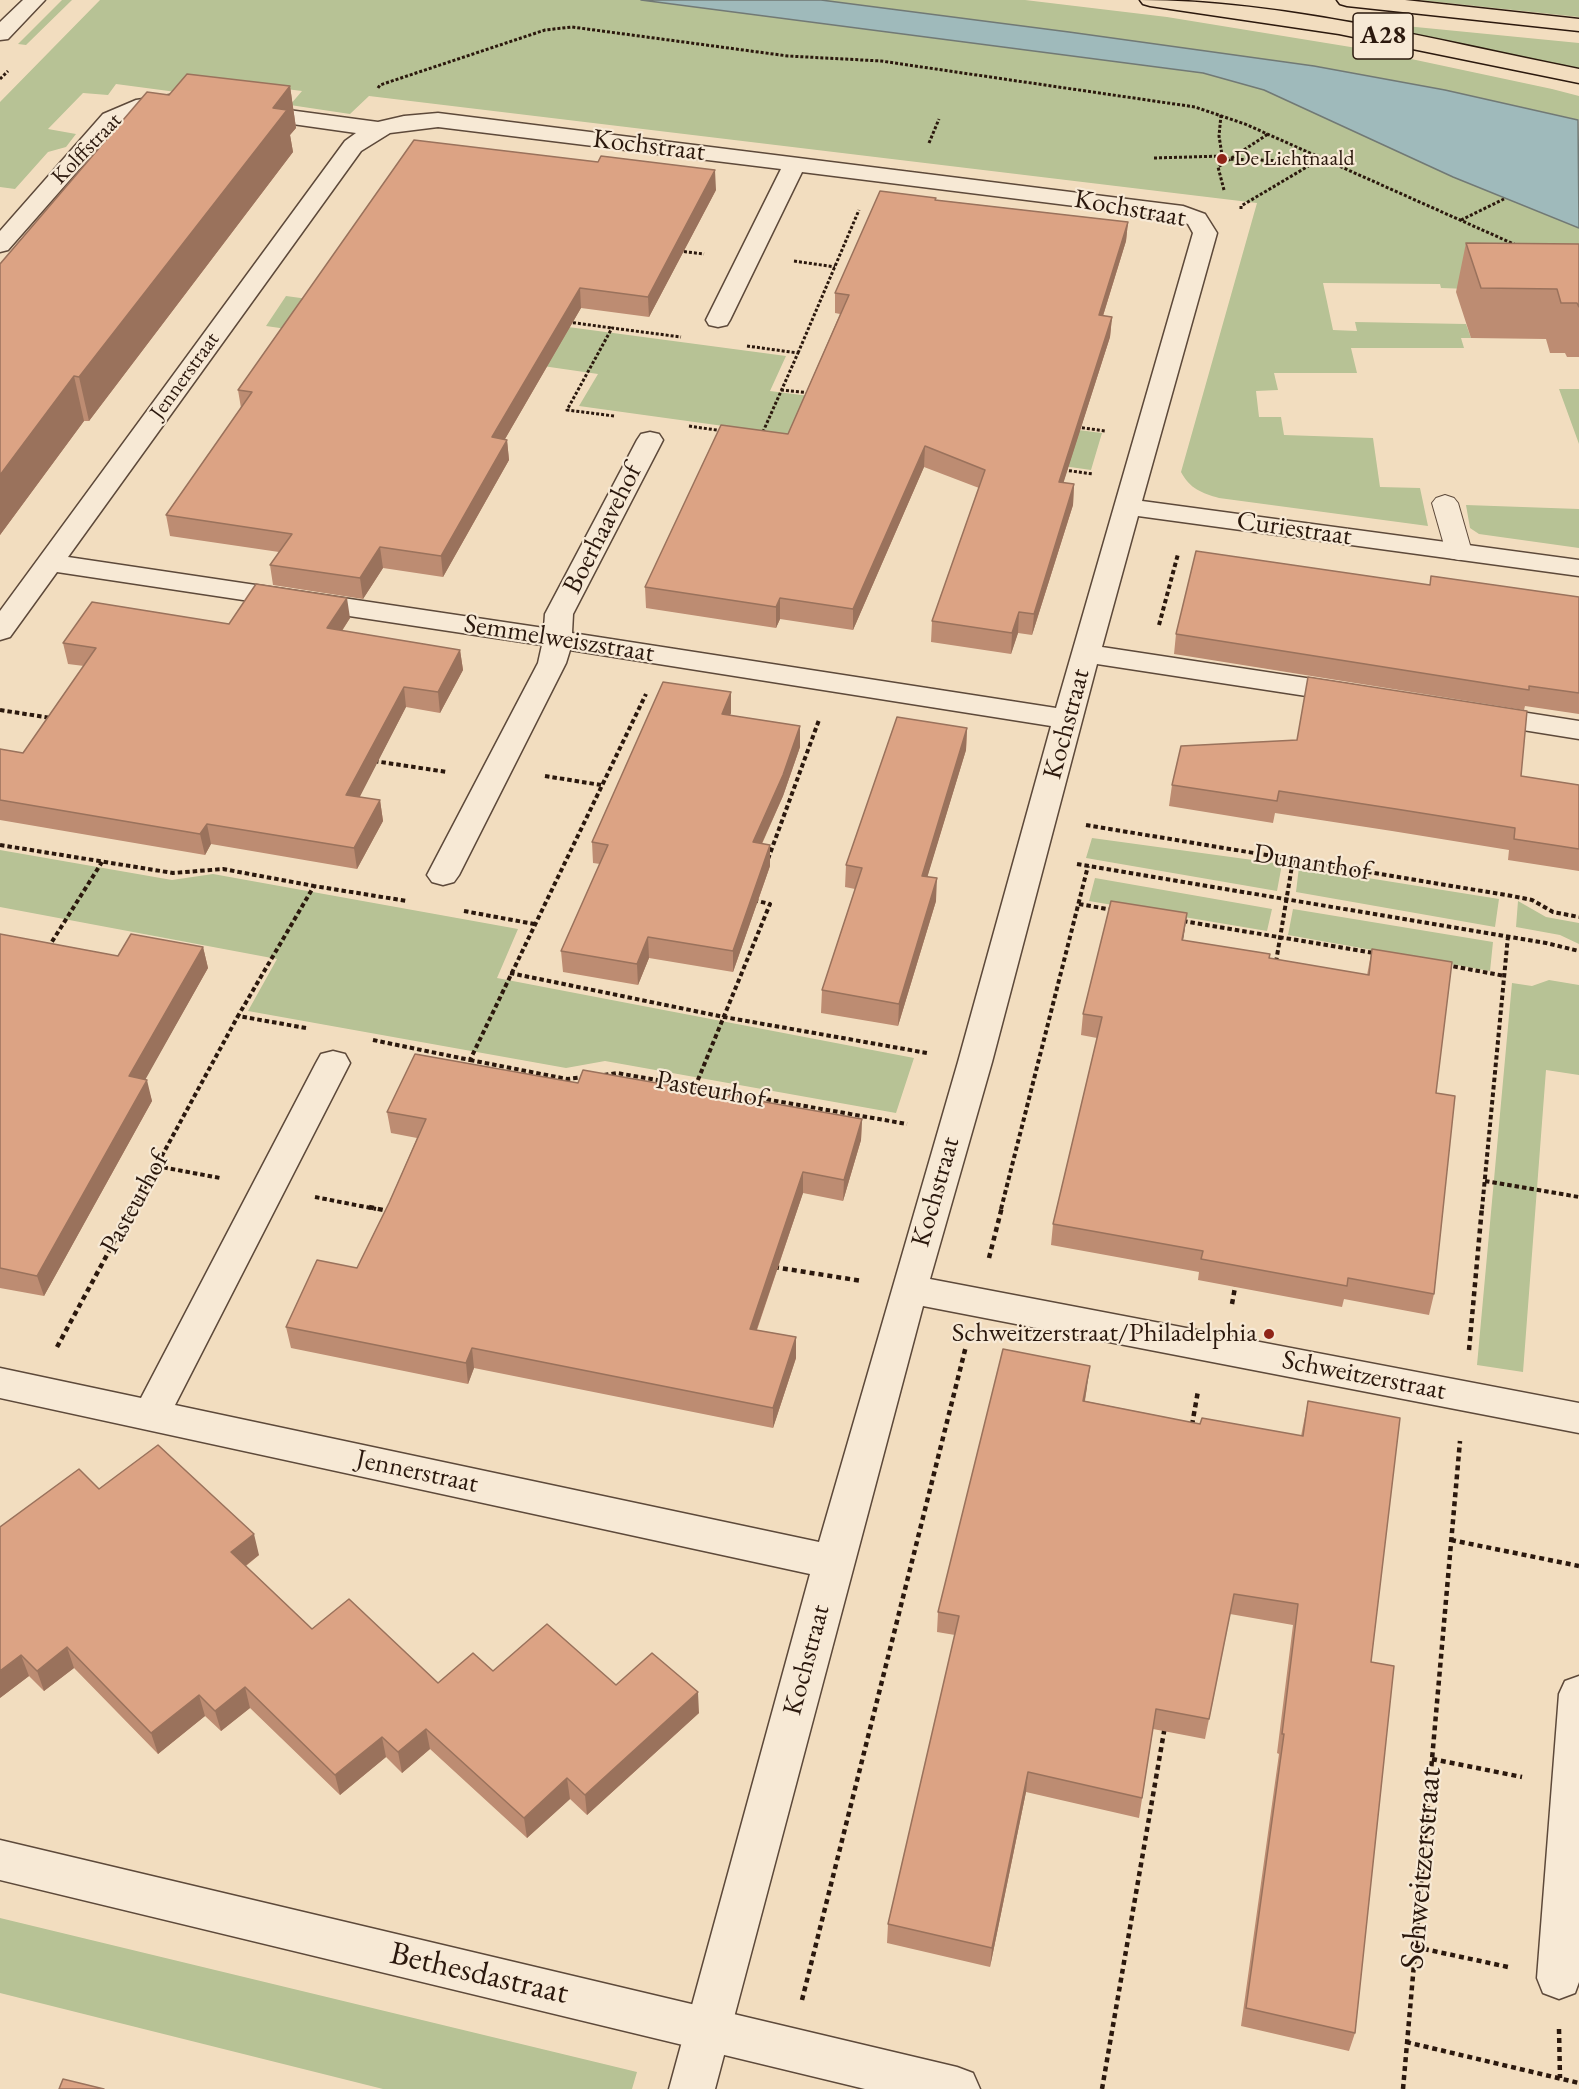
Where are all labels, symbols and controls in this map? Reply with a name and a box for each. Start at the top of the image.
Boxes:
road number: A28 [1353,13,1413,59]
street label: Kolffstraat [46,108,128,190]
street label: Kochstraat [591,123,707,169]
place label: De Lichtnaald [1234,146,1355,172]
marker: De Lichtnaald [1215,152,1229,166]
street label: Kochstraat [1072,183,1188,235]
street label: Jennerstraat [145,327,225,425]
street label: Boerhaavehof [557,459,649,599]
street label: Curiestraat [1234,505,1354,553]
street label: Semmelweiszstraat [462,608,656,670]
street label: Kochstraat [1037,665,1097,783]
street label: Dunanthof [1251,838,1373,888]
street label: Pasteurhof [653,1064,769,1116]
street label: Kochstraat [905,1133,967,1251]
street label: Pasteurhof [94,1147,176,1259]
place label: Schweitzerstraat/Philadelphia [952,1318,1257,1350]
marker: Schweitzerstraat/Philadelphia [1262,1327,1276,1341]
street label: Schweitzerstraat [1279,1344,1449,1408]
street label: Jennerstraat [353,1443,481,1501]
street label: Kochstraat [777,1601,837,1719]
street label: Schweitzerstraat [1393,1765,1451,1971]
street label: Bethesdastraat [386,1934,572,2014]

